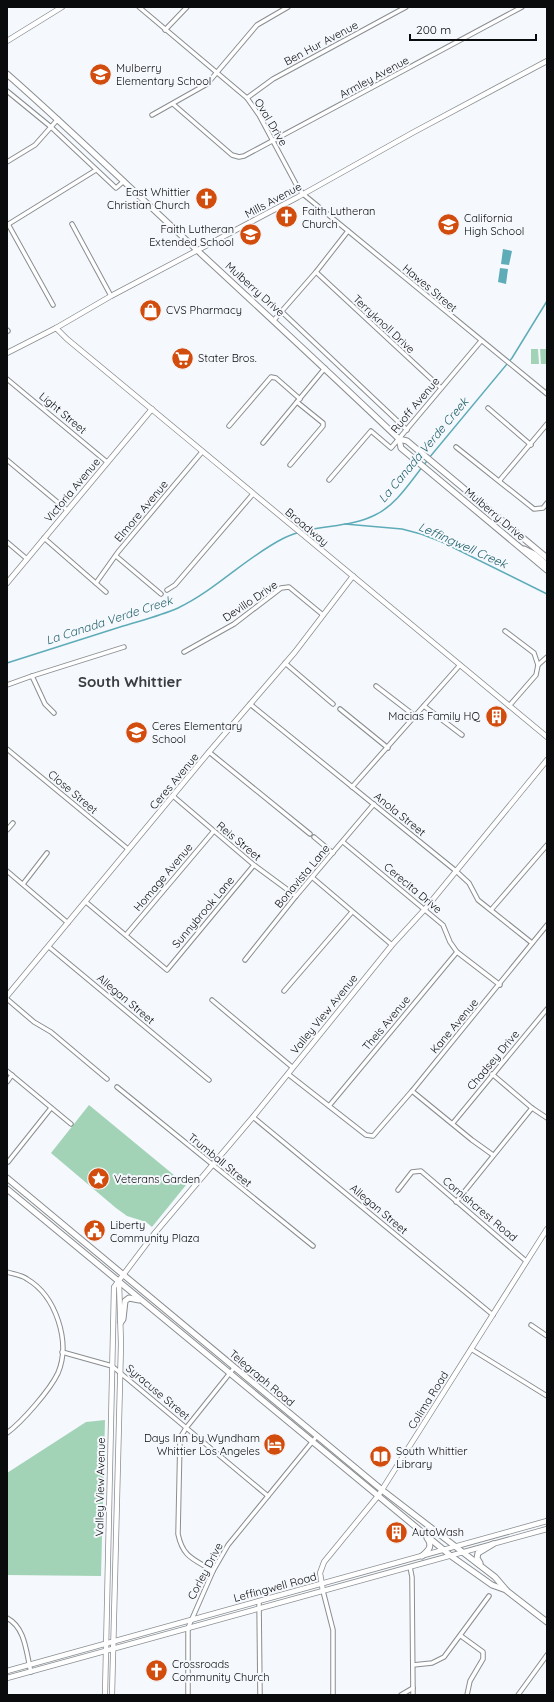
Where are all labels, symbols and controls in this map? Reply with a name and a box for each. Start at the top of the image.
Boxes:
scale bar [410,16,536,42]
street label: Ben Hur Avenue [282,18,360,68]
text: 200 m [416,22,451,37]
street label: Armley Avenue [337,53,411,101]
school or university icon: Mulberry Elementary School [88,61,114,87]
place label: Mulberry Elementary School [116,61,211,88]
street label: Oval Drive [251,96,291,148]
street label: Mills Avenue [242,179,304,221]
place label: East Whittier Christian Church [107,185,191,212]
church icon: East Whittier Christian Church [193,185,219,211]
church icon: Faith Lutheran Church [273,204,299,230]
place label: Faith Lutheran Church [302,204,375,231]
school or university icon: California High School [435,211,461,237]
place label: California High School [464,211,524,238]
place label: Faith Lutheran Extended School [149,222,234,249]
school or university icon: Faith Lutheran Extended School [237,222,263,248]
street label: Mulberry Drive [222,259,288,319]
street label: Hawes Street [400,261,460,315]
street label: Terryknoll Drive [350,292,418,356]
shop icon: CVS Pharmacy [137,297,163,323]
place label: CVS Pharmacy [166,303,242,317]
supermarket icon: Stater Bros. [169,345,195,371]
place label: Stater Bros. [198,351,257,365]
street label: Ruoff Avenue [388,374,442,436]
street label: Light Street [36,389,90,437]
water label: La Canada Verde Creek [375,393,472,506]
street label: Victoria Avenue [41,455,103,525]
street label: Elmore Avenue [111,477,171,545]
street label: Mulberry Drive [462,485,528,543]
street label: Broadway [282,505,332,549]
water label: Leffingwell Creek [416,519,511,572]
street label: Devillo Drive [220,577,280,625]
water label: La Canada Verde Creek [44,592,176,648]
district label: South Whittier [78,672,182,691]
building icon: Macias Family HQ [483,703,509,729]
place label: Macias Family HQ [388,709,480,723]
school or university icon: Ceres Elementary School [124,719,150,745]
place label: Ceres Elementary School [152,719,242,746]
street label: Ceres Avenue [146,750,202,812]
street label: Close Street [45,767,101,817]
street label: Anola Street [371,789,429,839]
street label: Reis Street [214,818,264,864]
street label: Homage Avenue [130,840,196,914]
street label: Bonavista Lane [271,841,333,911]
street label: Cerecita Drive [381,860,445,916]
street label: Sunnybrook Lane [169,873,237,951]
street label: Allegan Street [94,971,158,1027]
street label: Valley View Avenue [287,971,361,1057]
street label: Theis Avenue [359,993,413,1053]
street label: Kane Avenue [427,996,481,1056]
street label: Chadsey Drive [464,1027,522,1093]
street label: Trumball Street [185,1130,255,1190]
place icon: Veterans Garden [86,1166,112,1192]
place label: Veterans Garden [114,1172,200,1186]
street label: Cornishcrest Road [440,1174,520,1244]
street label: Allegan Street [347,1181,411,1237]
public building icon: Liberty Community Plaza [82,1218,108,1244]
place label: Liberty Community Plaza [110,1218,200,1245]
street label: Telegraph Road [226,1347,298,1409]
street label: Syracuse Street [123,1361,193,1423]
street label: Colima Road [405,1368,451,1432]
place label: Days Inn by Wyndham Whittier Los Angeles [144,1431,260,1458]
hotel icon: Days Inn by Wyndham Whittier Los Angeles [262,1431,288,1457]
street label: Valley View Avenue [92,1437,108,1537]
library icon: South Whittier Library [367,1444,393,1470]
place label: South Whittier Library [396,1444,468,1471]
building icon: AutoWash [383,1519,409,1545]
place label: AutoWash [412,1525,464,1539]
street label: Corley Drive [184,1540,226,1602]
street label: Leffingwell Road [232,1569,318,1605]
church icon: Crossroads Community Church [144,1657,170,1683]
place label: Crossroads Community Church [172,1657,269,1684]

